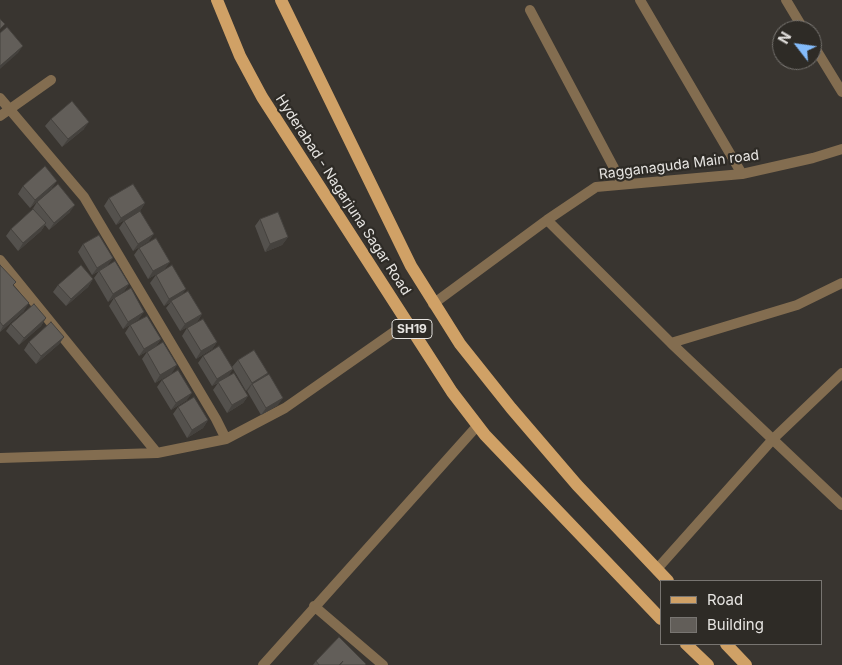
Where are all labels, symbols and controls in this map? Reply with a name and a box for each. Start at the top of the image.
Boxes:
north arrow [772,20,822,70]
text: N [774,29,794,47]
street label: Hyderabad - Nagarjuna Sagar Road [272,92,414,298]
street label: Ragganaguda Main road [598,147,760,183]
road number: SH19 [392,320,432,338]
legend [660,580,822,645]
text: Road [707,590,743,609]
text: Building [707,615,764,634]

